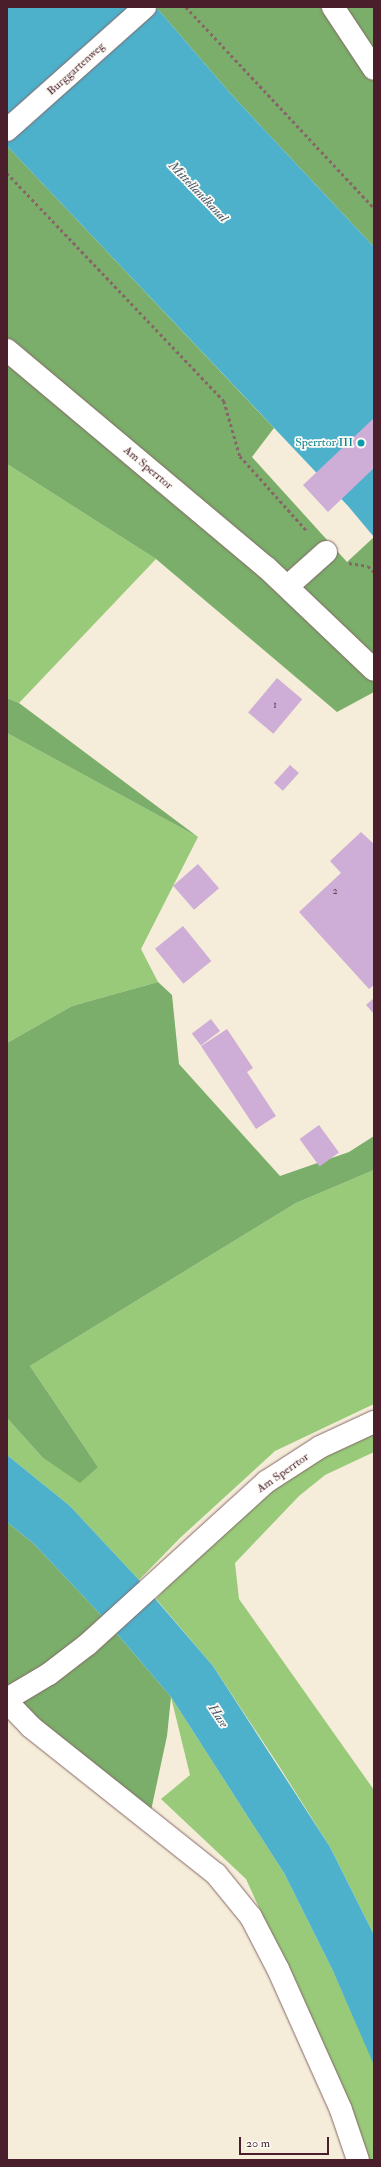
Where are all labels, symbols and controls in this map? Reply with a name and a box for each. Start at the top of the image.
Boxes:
street label: Burggartenweg [44,39,108,99]
water label: Mittellandkanal [165,158,231,226]
place label: Sperrtor III [295,436,353,450]
marker: Sperrtor III [356,438,366,448]
street label: Am Sperrtor [120,443,176,493]
house number: 1 [273,700,277,712]
house number: 2 [332,886,338,898]
street label: Am Sperrtor [254,1450,312,1496]
water label: Hase [205,1701,231,1731]
scale bar [241,2129,331,2155]
text: 20 m [246,2136,270,2151]

